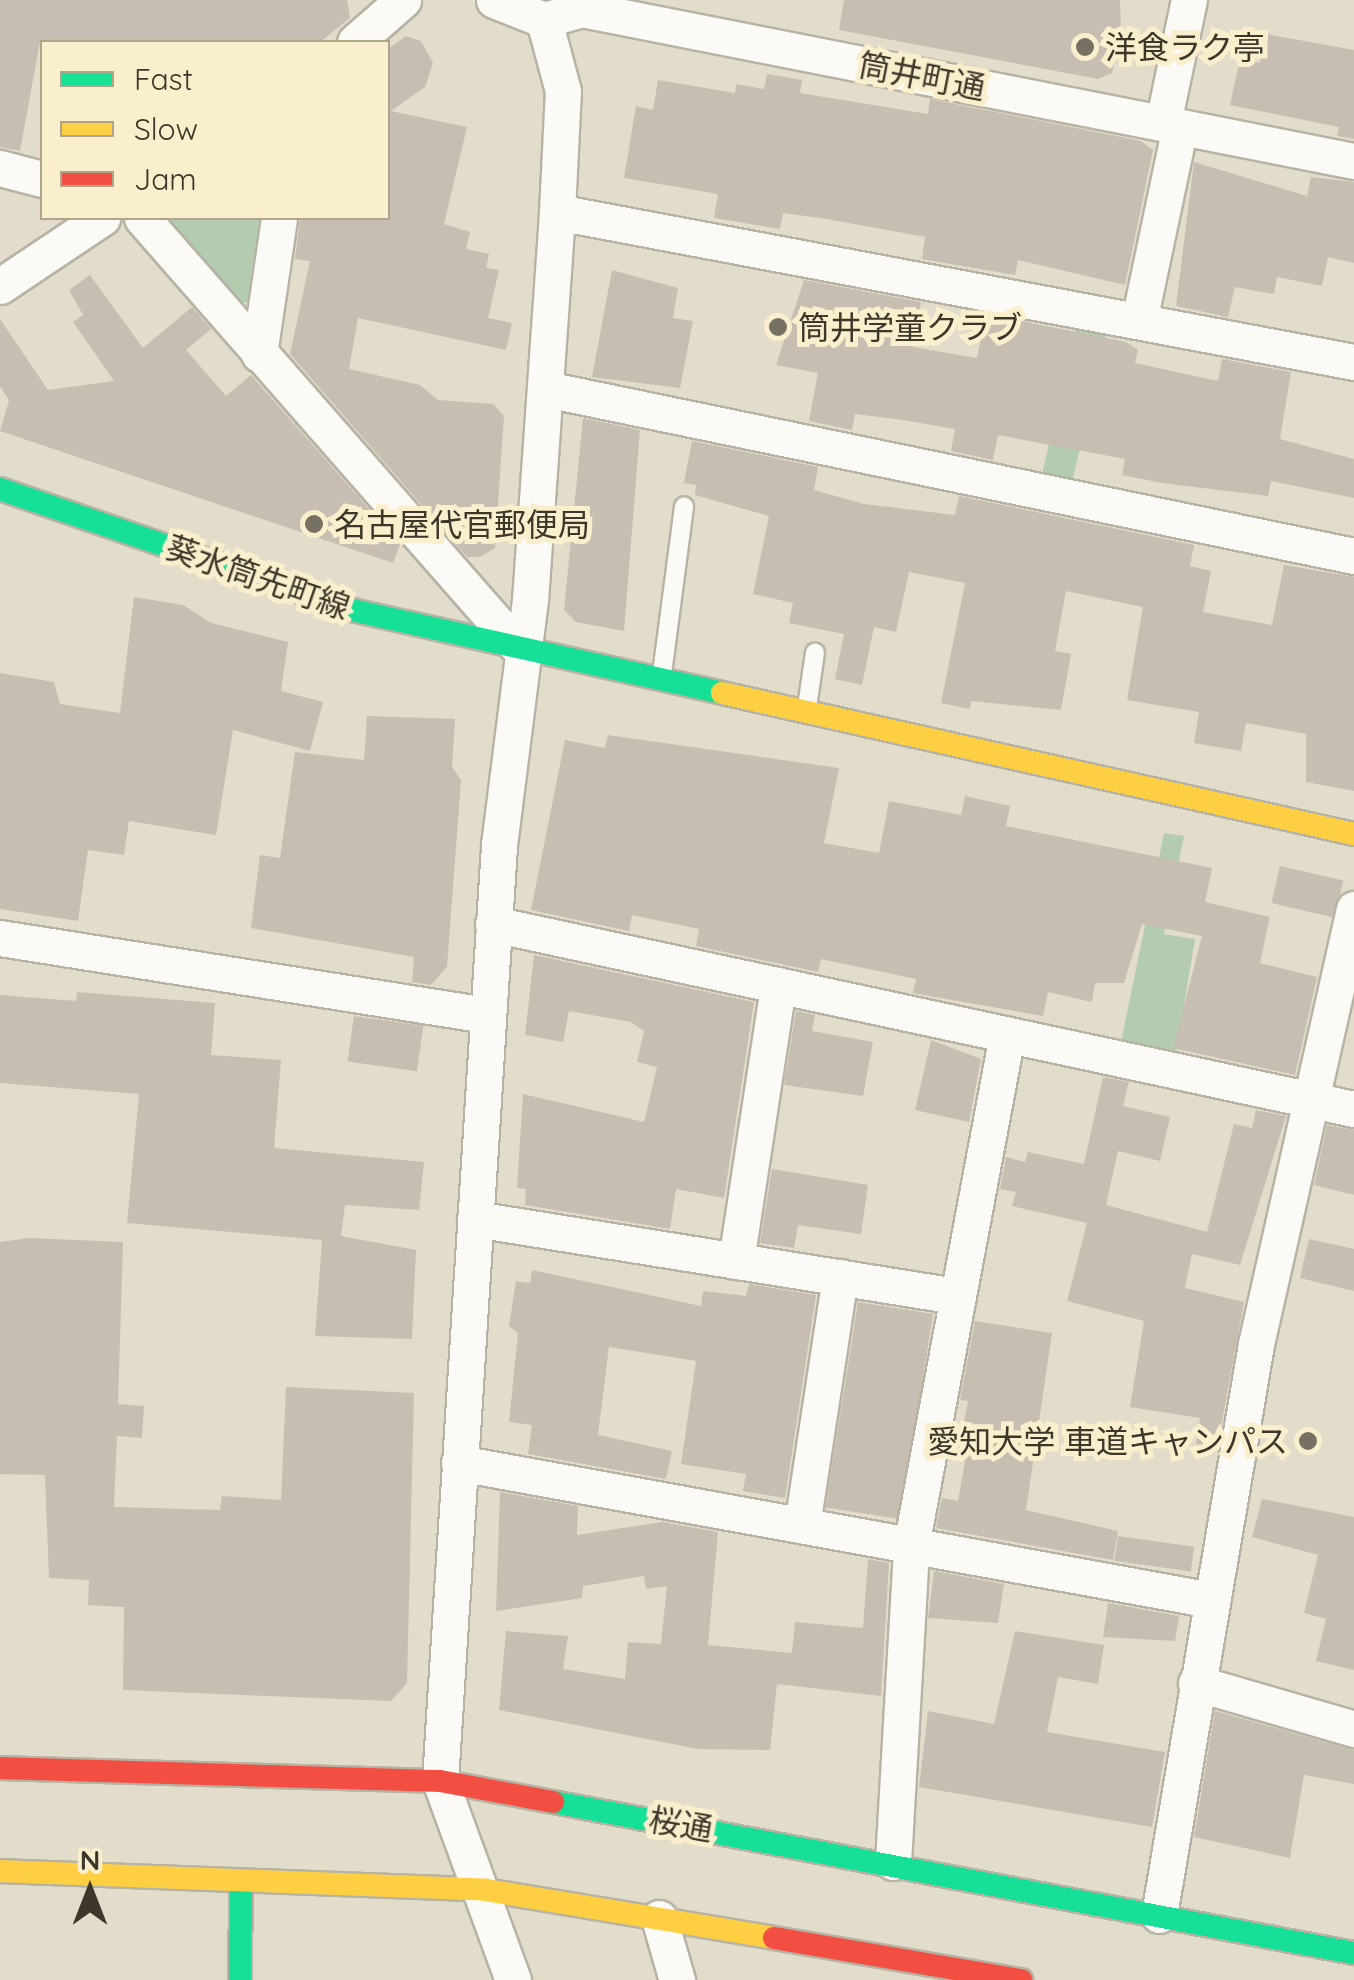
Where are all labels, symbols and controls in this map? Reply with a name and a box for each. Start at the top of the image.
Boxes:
place label: 洋食ラク亭 [1105,28,1265,66]
marker: 洋食ラク亭 [1074,36,1096,58]
legend [40,40,390,220]
street label: 筒井町通 [856,45,988,107]
text: Fast [134,60,193,98]
text: Slow [134,110,198,148]
text: Jam [134,160,197,198]
place label: 筒井学童クラブ [798,308,1022,346]
marker: 筒井学童クラブ [767,316,789,338]
place label: 名古屋代官郵便局 [334,505,590,543]
marker: 名古屋代官郵便局 [303,513,325,535]
street label: 葵水筒先町線 [161,528,355,626]
place label: 愛知大学 車道キャンパス [927,1422,1288,1460]
marker: 愛知大学 車道キャンパス [1297,1430,1319,1452]
street label: 桜通 [646,1800,716,1848]
north arrow [40,1840,140,1940]
text: N [80,1842,100,1877]

